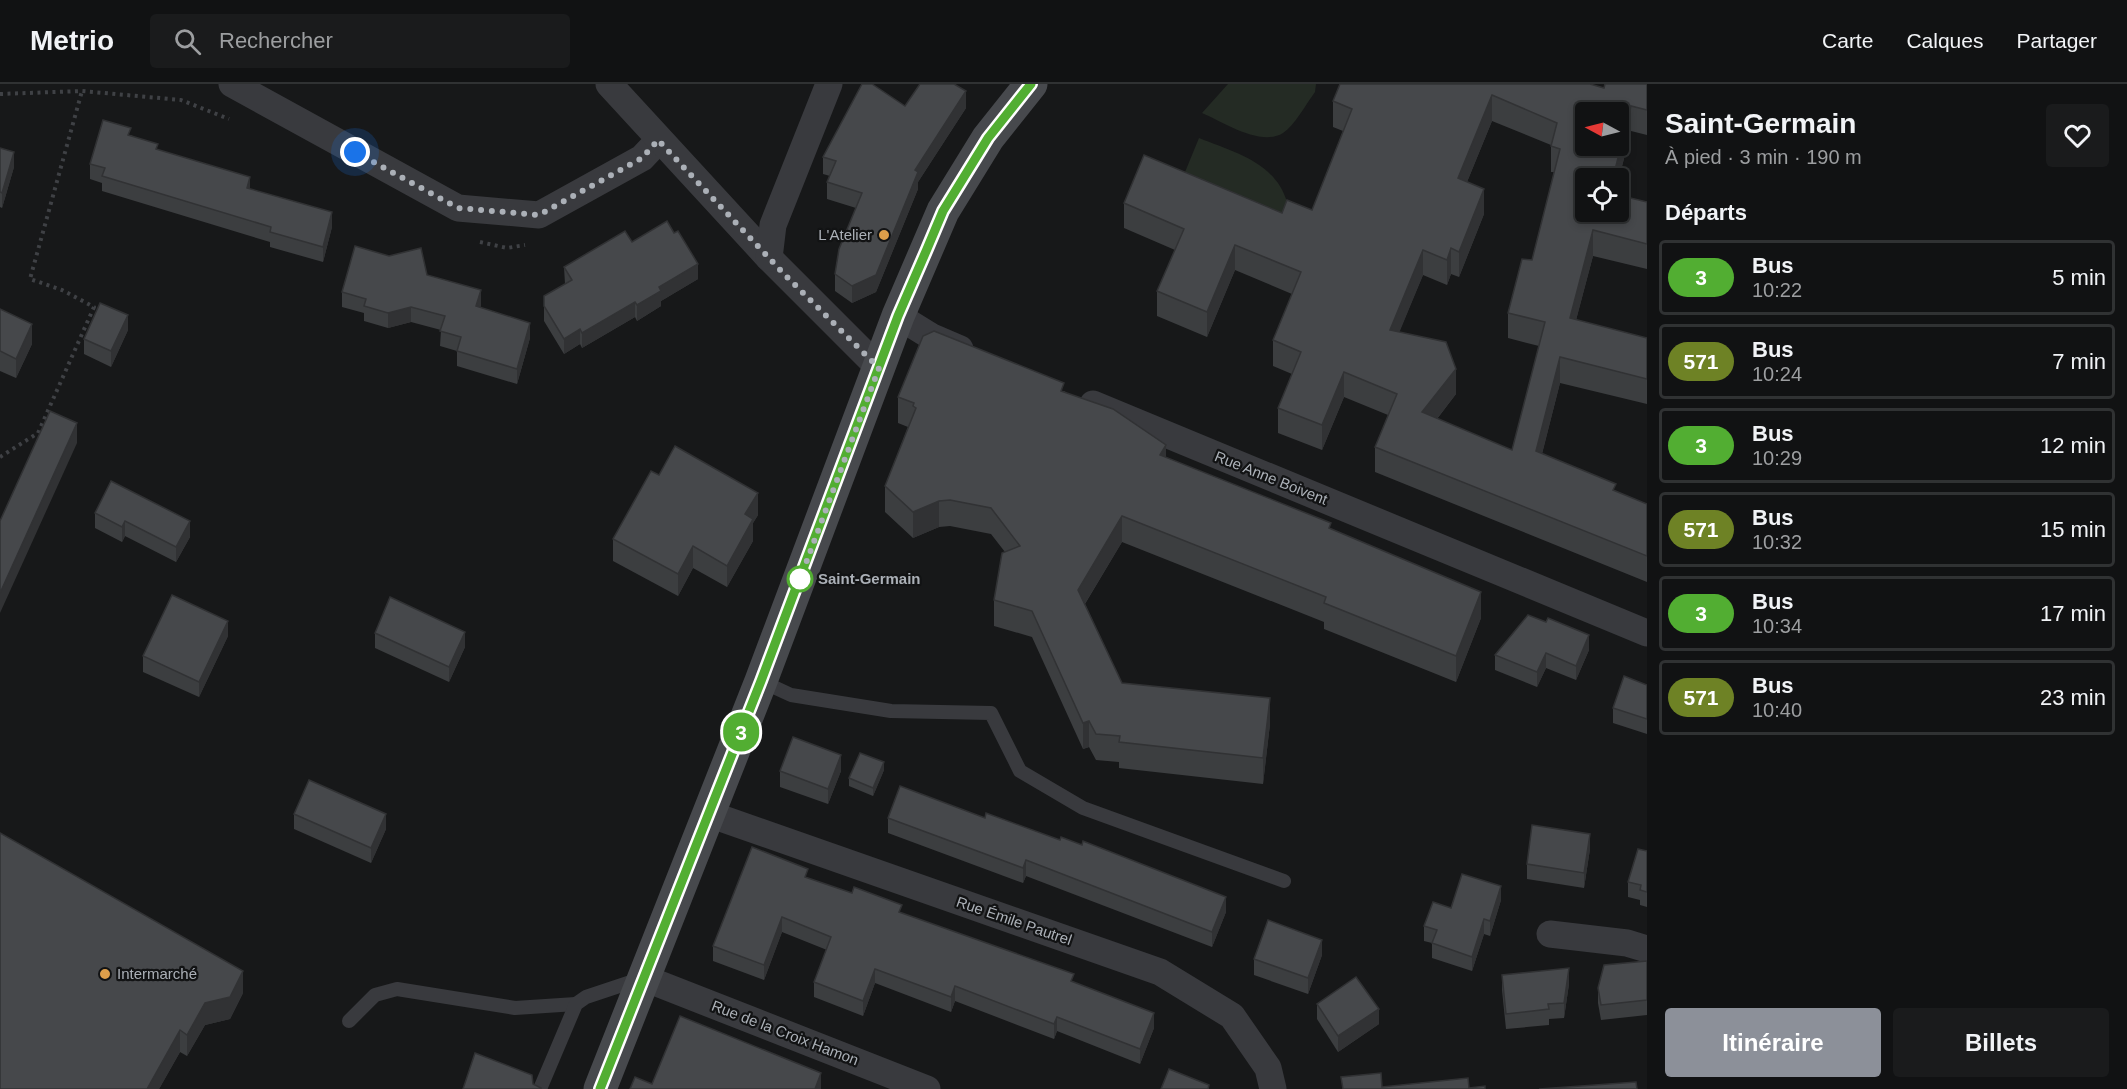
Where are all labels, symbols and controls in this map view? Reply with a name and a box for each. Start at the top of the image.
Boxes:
search box [150,14,570,68]
text: Metrio [30,25,114,56]
icon: search [171,25,204,58]
text: Rechercher [219,28,333,53]
text: Carte [1822,29,1873,52]
text: Calques [1906,29,1983,52]
text: Partager [2016,29,2097,52]
north arrow [1575,102,1629,156]
map controls [1575,102,1629,222]
button: heart [2046,104,2109,167]
text: Saint-Germain [1665,108,1856,139]
your location [340,137,370,167]
text: À pied · 3 min · 190 m [1665,146,1862,168]
button: locate [1575,168,1629,222]
text: Départs [1665,200,1747,225]
place label: L'Atelier [818,226,872,243]
marker: L'Atelier [877,228,891,242]
text: Bus [1752,253,1794,278]
text: 5 min [2052,265,2106,290]
text: 3 [1695,266,1707,289]
text: 10:22 [1752,279,1802,301]
text: Bus [1752,337,1794,362]
text: 7 min [2052,349,2106,374]
text: 571 [1683,350,1719,373]
text: 10:24 [1752,363,1802,385]
text: Bus [1752,421,1794,446]
text: 12 min [2040,433,2106,458]
text: 3 [1695,434,1707,457]
street label: Rue Anne Boivent [1212,447,1331,508]
text: 10:29 [1752,447,1802,469]
text: Bus [1752,505,1794,530]
text: 15 min [2040,517,2106,542]
text: 571 [1683,518,1719,541]
text: 10:32 [1752,531,1802,553]
marker: Saint-Germain [787,566,813,592]
place label: Saint-Germain [818,570,921,587]
text: Bus [1752,589,1794,614]
text: 17 min [2040,601,2106,626]
text: 3 [1695,602,1707,625]
text: 10:34 [1752,615,1802,637]
text: Bus [1752,673,1794,698]
text: 23 min [2040,685,2106,710]
text: 571 [1683,686,1719,709]
text: 10:40 [1752,699,1802,721]
line badge: 3 [722,712,760,752]
text: 3 [735,721,747,744]
street label: Rue Émile Pautrel [954,893,1074,948]
place label: Intermarché [117,965,197,982]
marker: Intermarché [98,967,112,981]
street label: Rue de la Croix Hamon [709,997,861,1068]
button: Itinéraire [1665,1008,1881,1077]
button: Billets [1893,1008,2109,1077]

